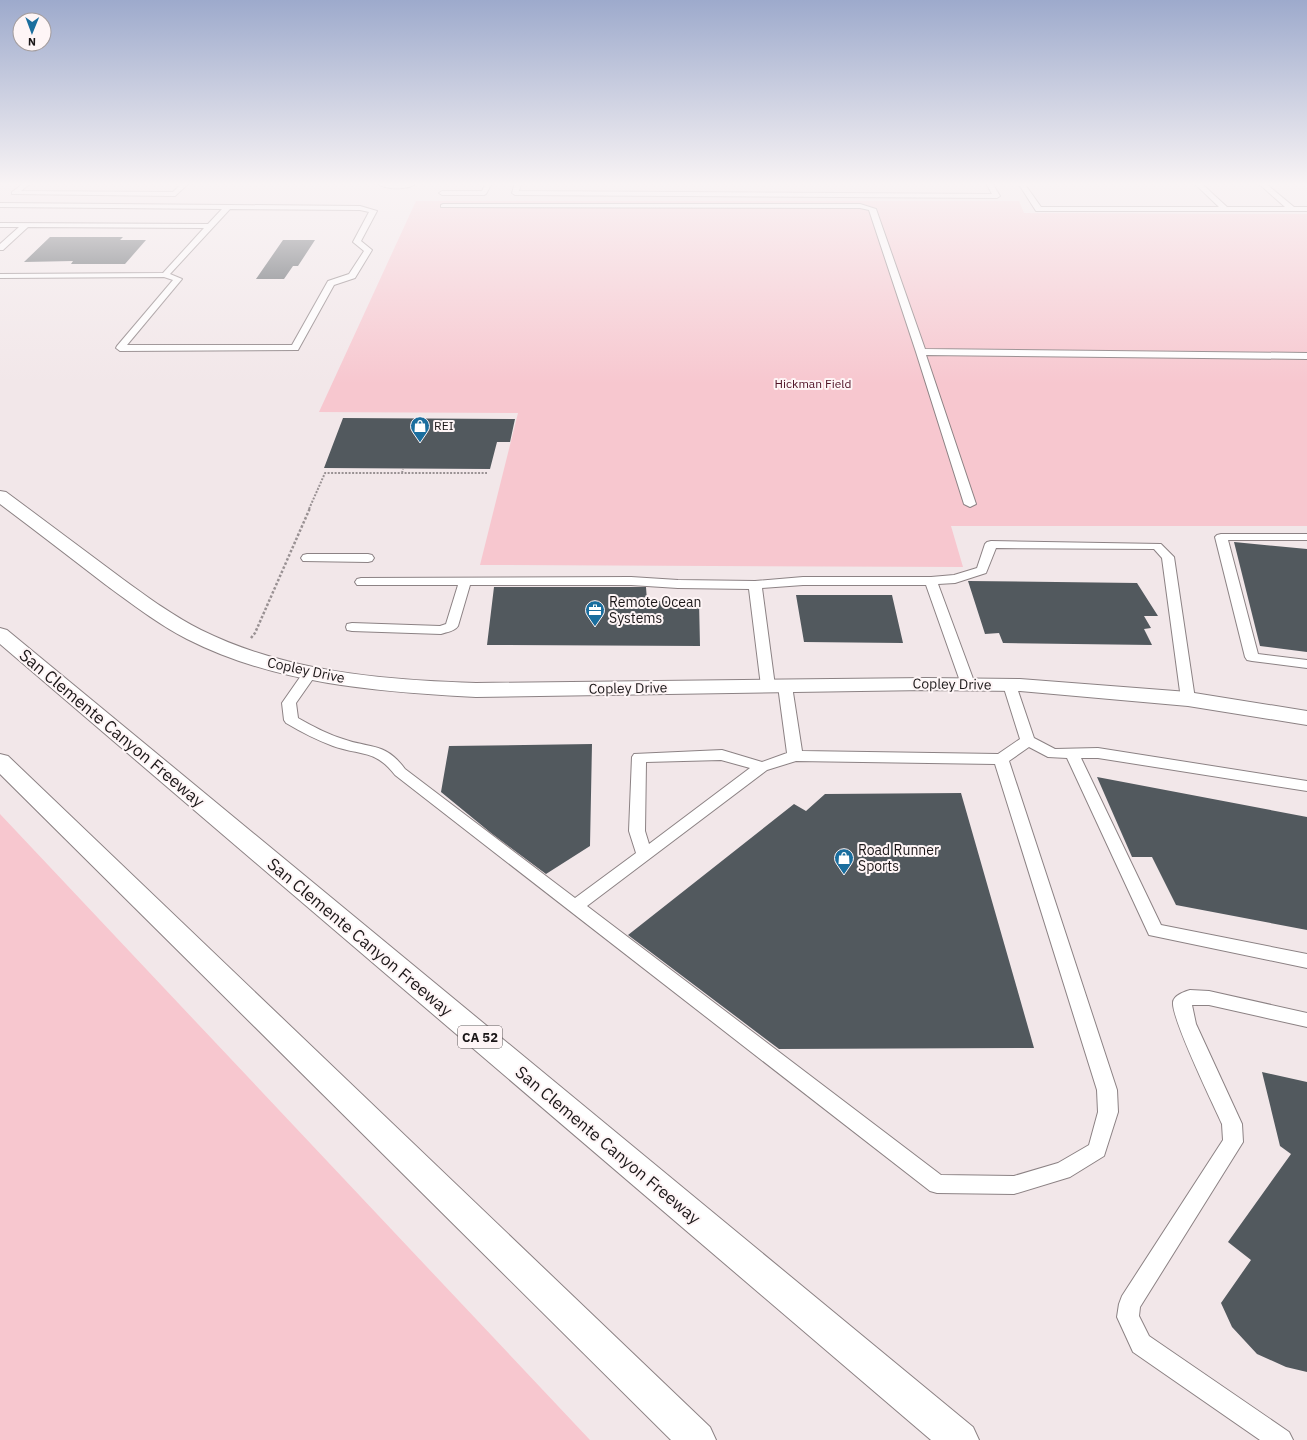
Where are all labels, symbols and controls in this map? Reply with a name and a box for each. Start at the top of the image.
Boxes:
north arrow [12,12,52,52]
text: N [28,35,36,49]
park label: Hickman Field [775,376,851,391]
shop icon: REI [409,415,431,443]
place label: REI [434,418,454,433]
place label: Remote Ocean Systems [609,593,701,627]
office icon: Remote Ocean Systems [584,599,606,627]
street label: San Clemente Canyon Freeway [15,644,210,812]
street label: Copley Drive [266,653,347,687]
street label: Copley Drive [912,674,992,694]
street label: Copley Drive [588,678,668,698]
place label: Road Runner Sports [858,841,939,875]
shop icon: Road Runner Sports [833,847,855,875]
street label: San Clemente Canyon Freeway [263,853,458,1021]
road number: CA 52 [458,1026,502,1048]
street label: San Clemente Canyon Freeway [511,1061,706,1229]

